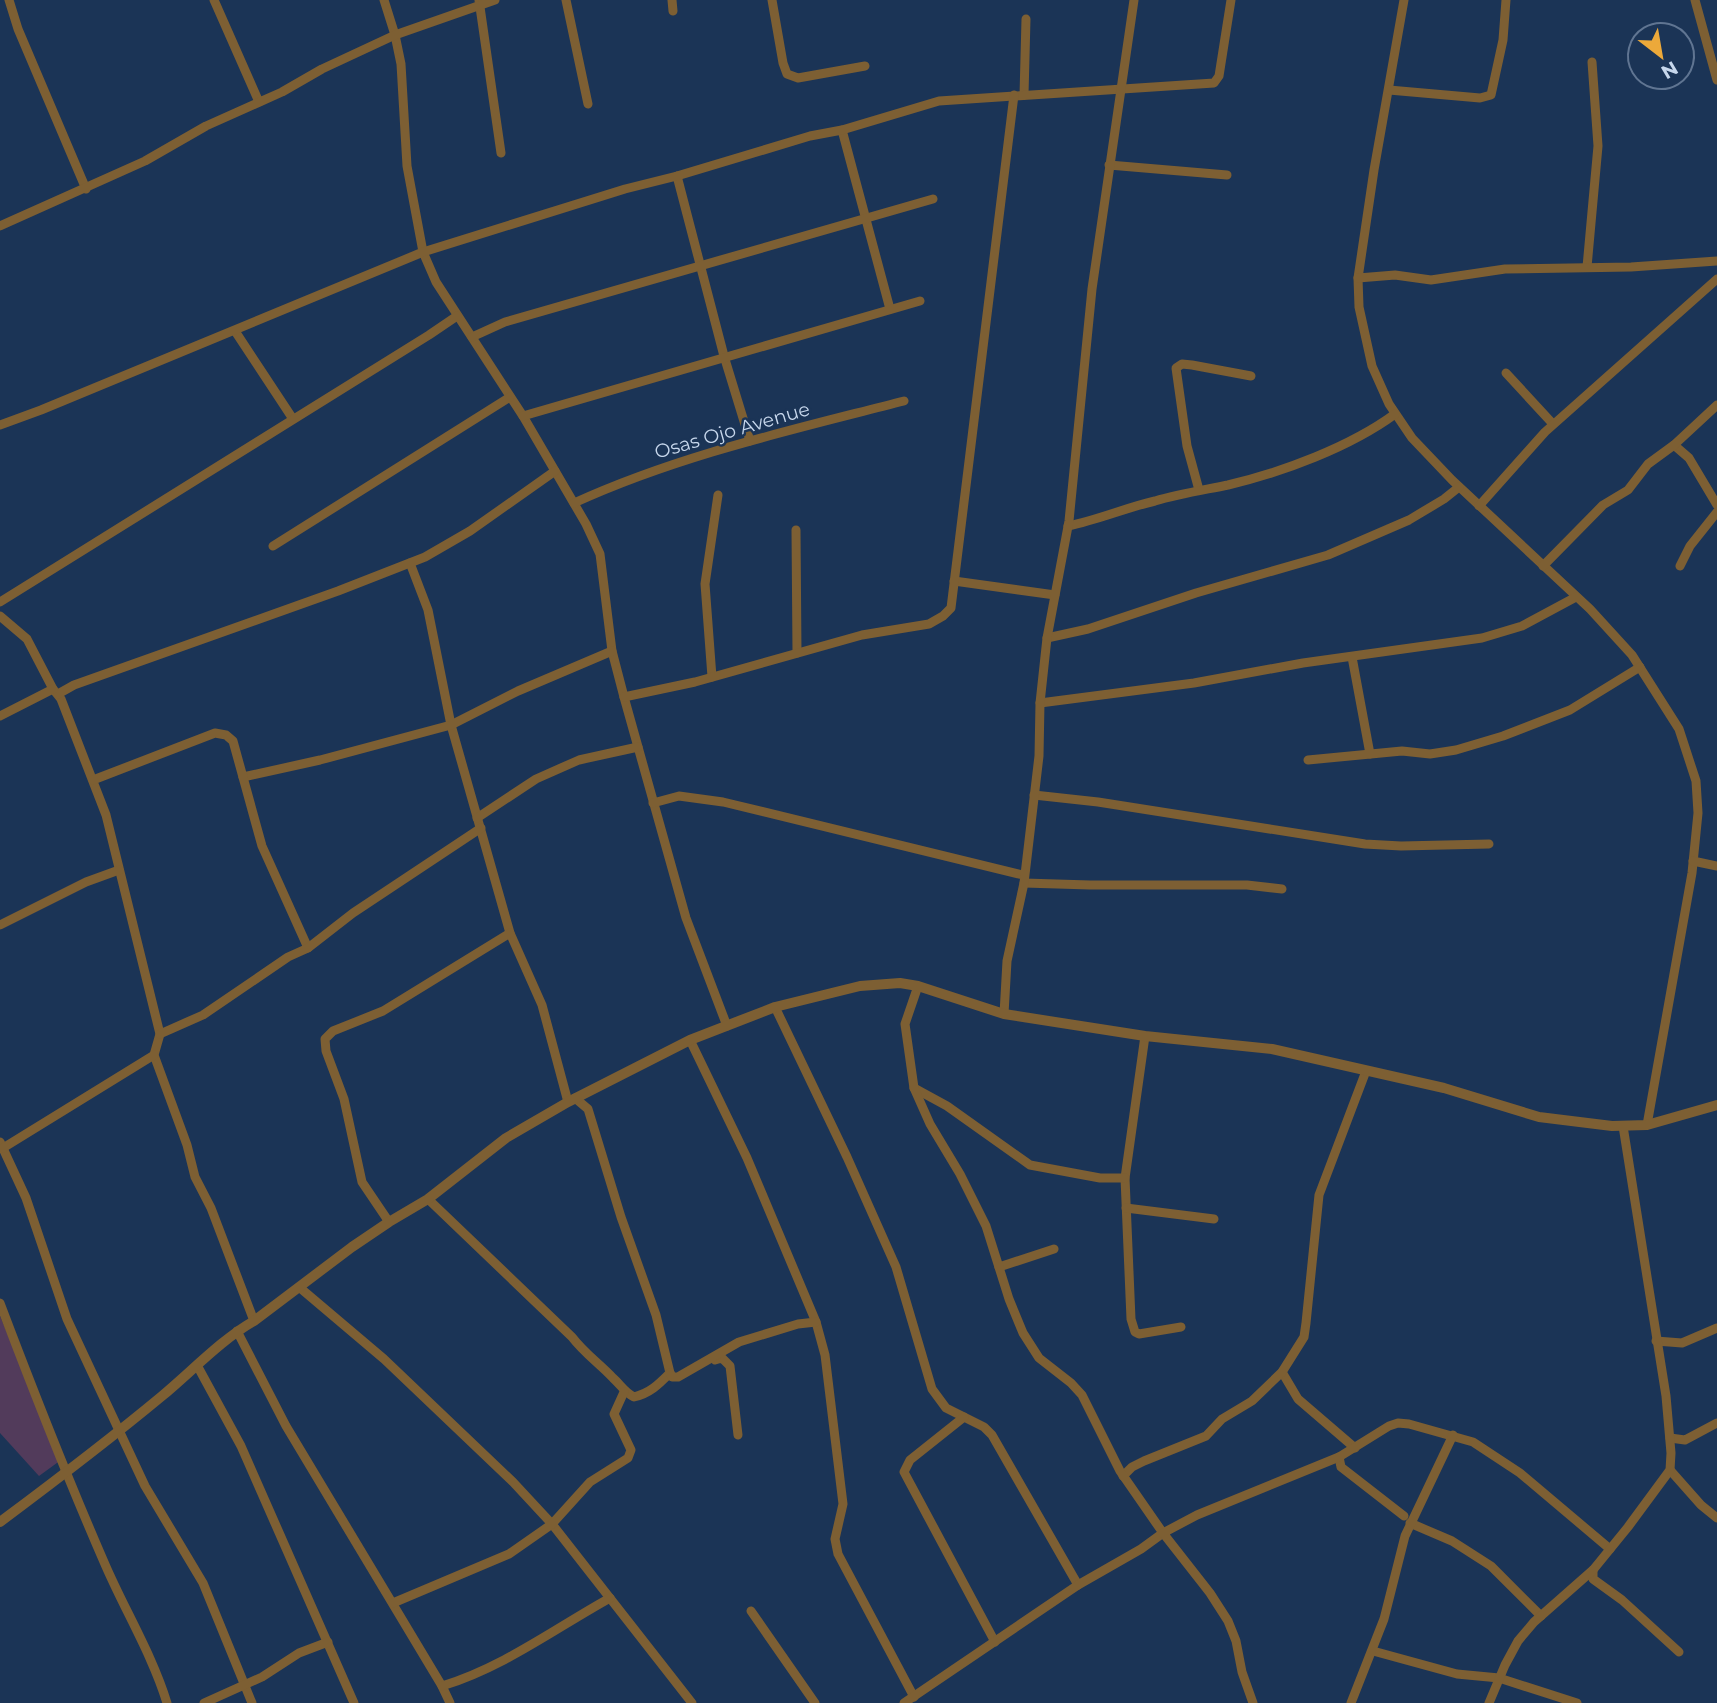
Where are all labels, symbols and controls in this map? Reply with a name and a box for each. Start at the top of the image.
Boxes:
north arrow [1626,21,1696,91]
text: N [1657,56,1682,84]
street label: Osas Ojo Avenue [652,397,812,464]

